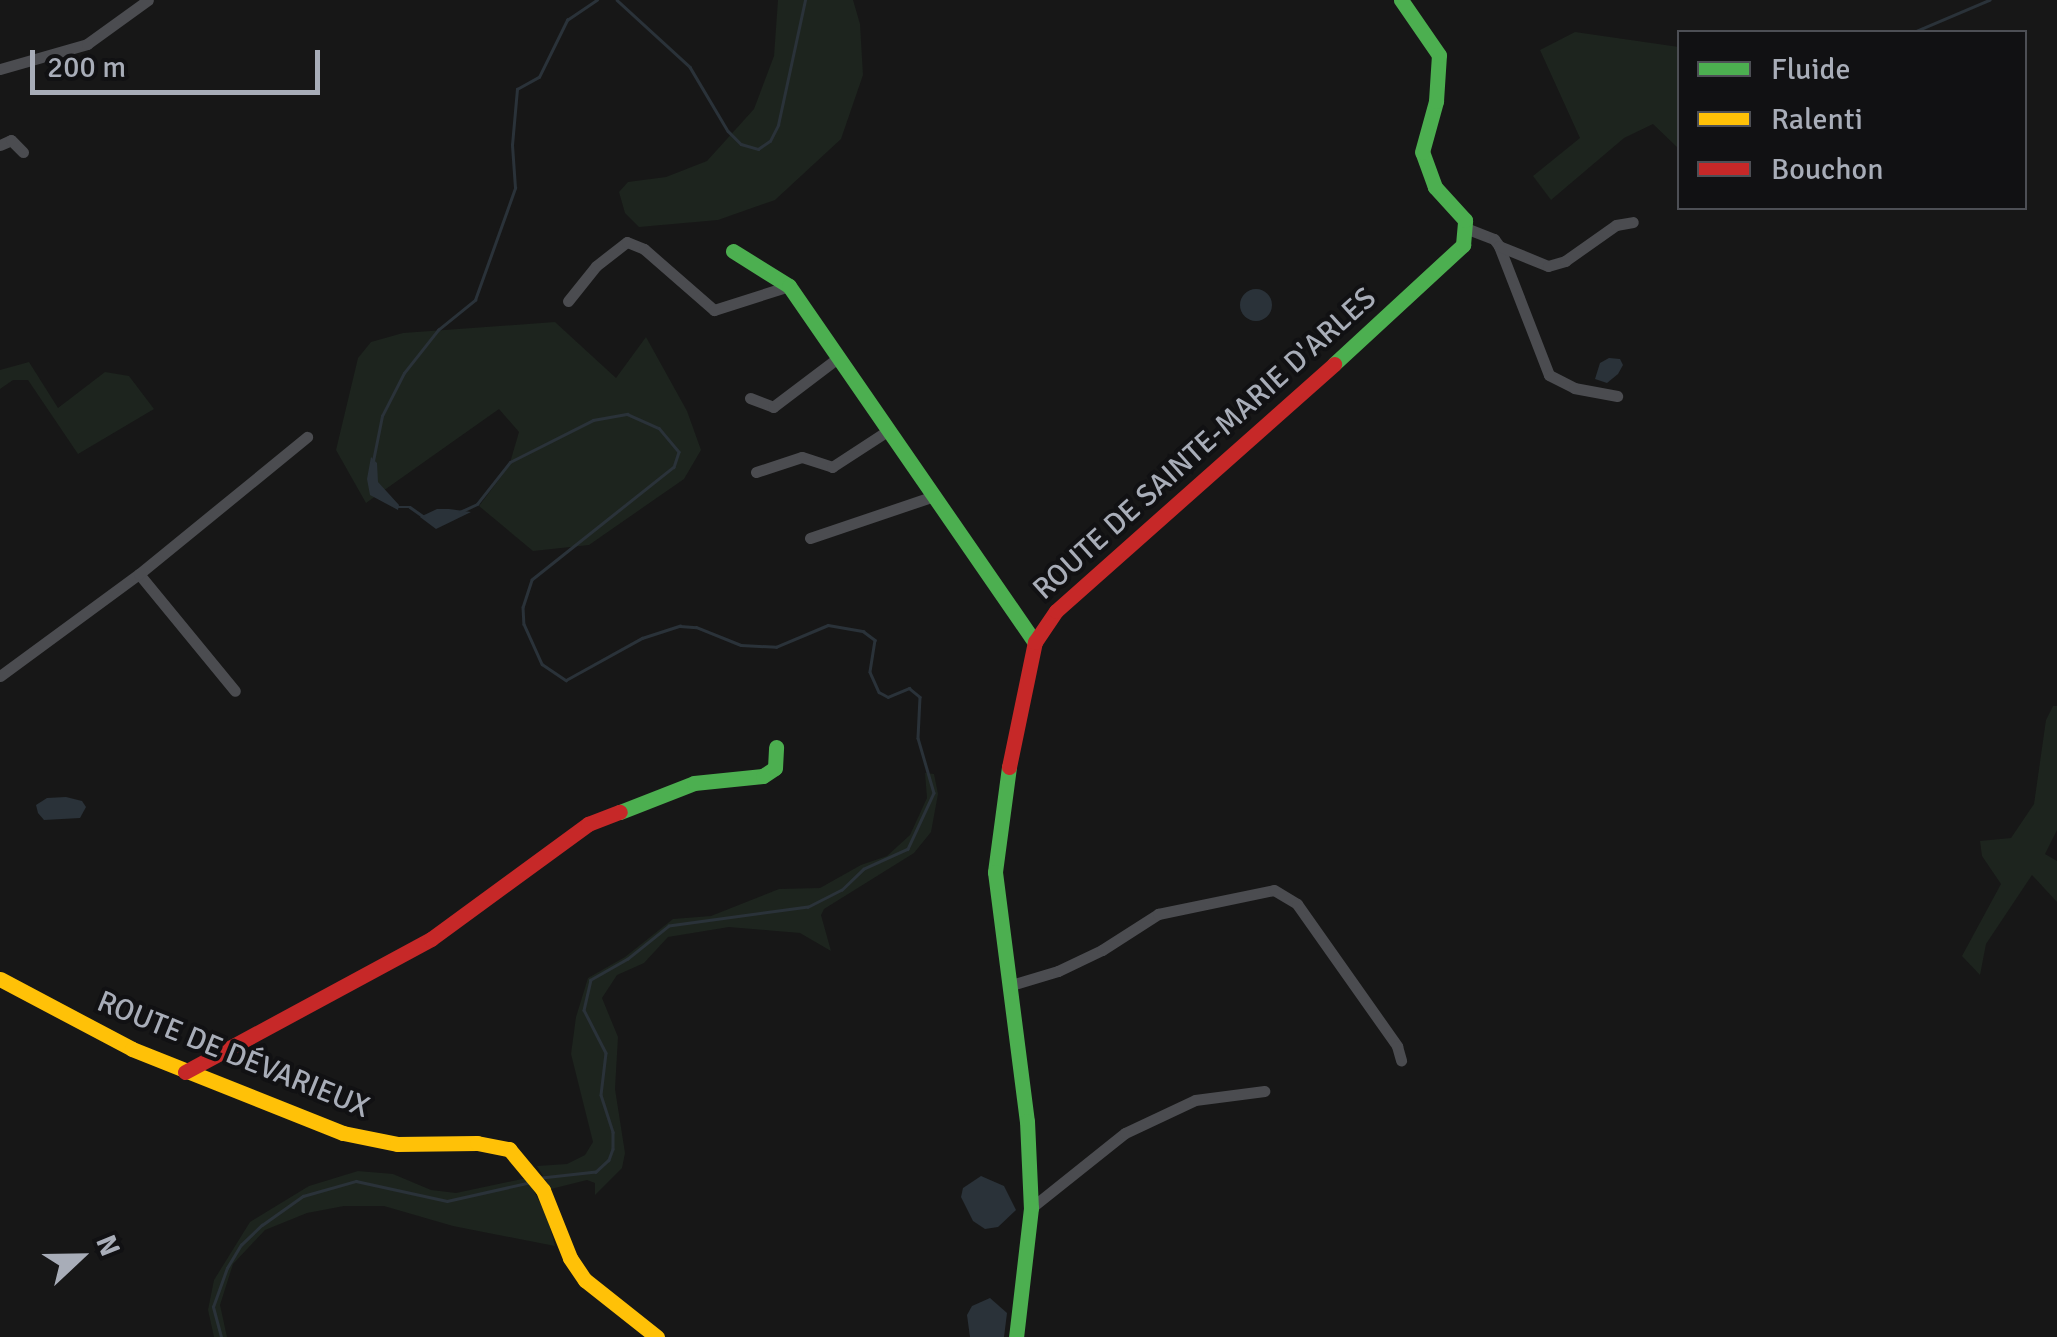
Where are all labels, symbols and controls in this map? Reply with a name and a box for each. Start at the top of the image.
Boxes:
scale bar [35,30,325,92]
legend [1677,30,2027,210]
text: 200 m [47,49,126,86]
text: Fluide [1771,51,1850,88]
text: Ralenti [1771,101,1863,138]
text: Bouchon [1771,151,1884,188]
street label: ROUTE DE SAINTE-MARIE D'ARLES [1026,280,1384,608]
street label: ROUTE DE DÉVARIEUX [92,984,374,1126]
north arrow [30,1207,130,1307]
text: N [88,1230,127,1261]

